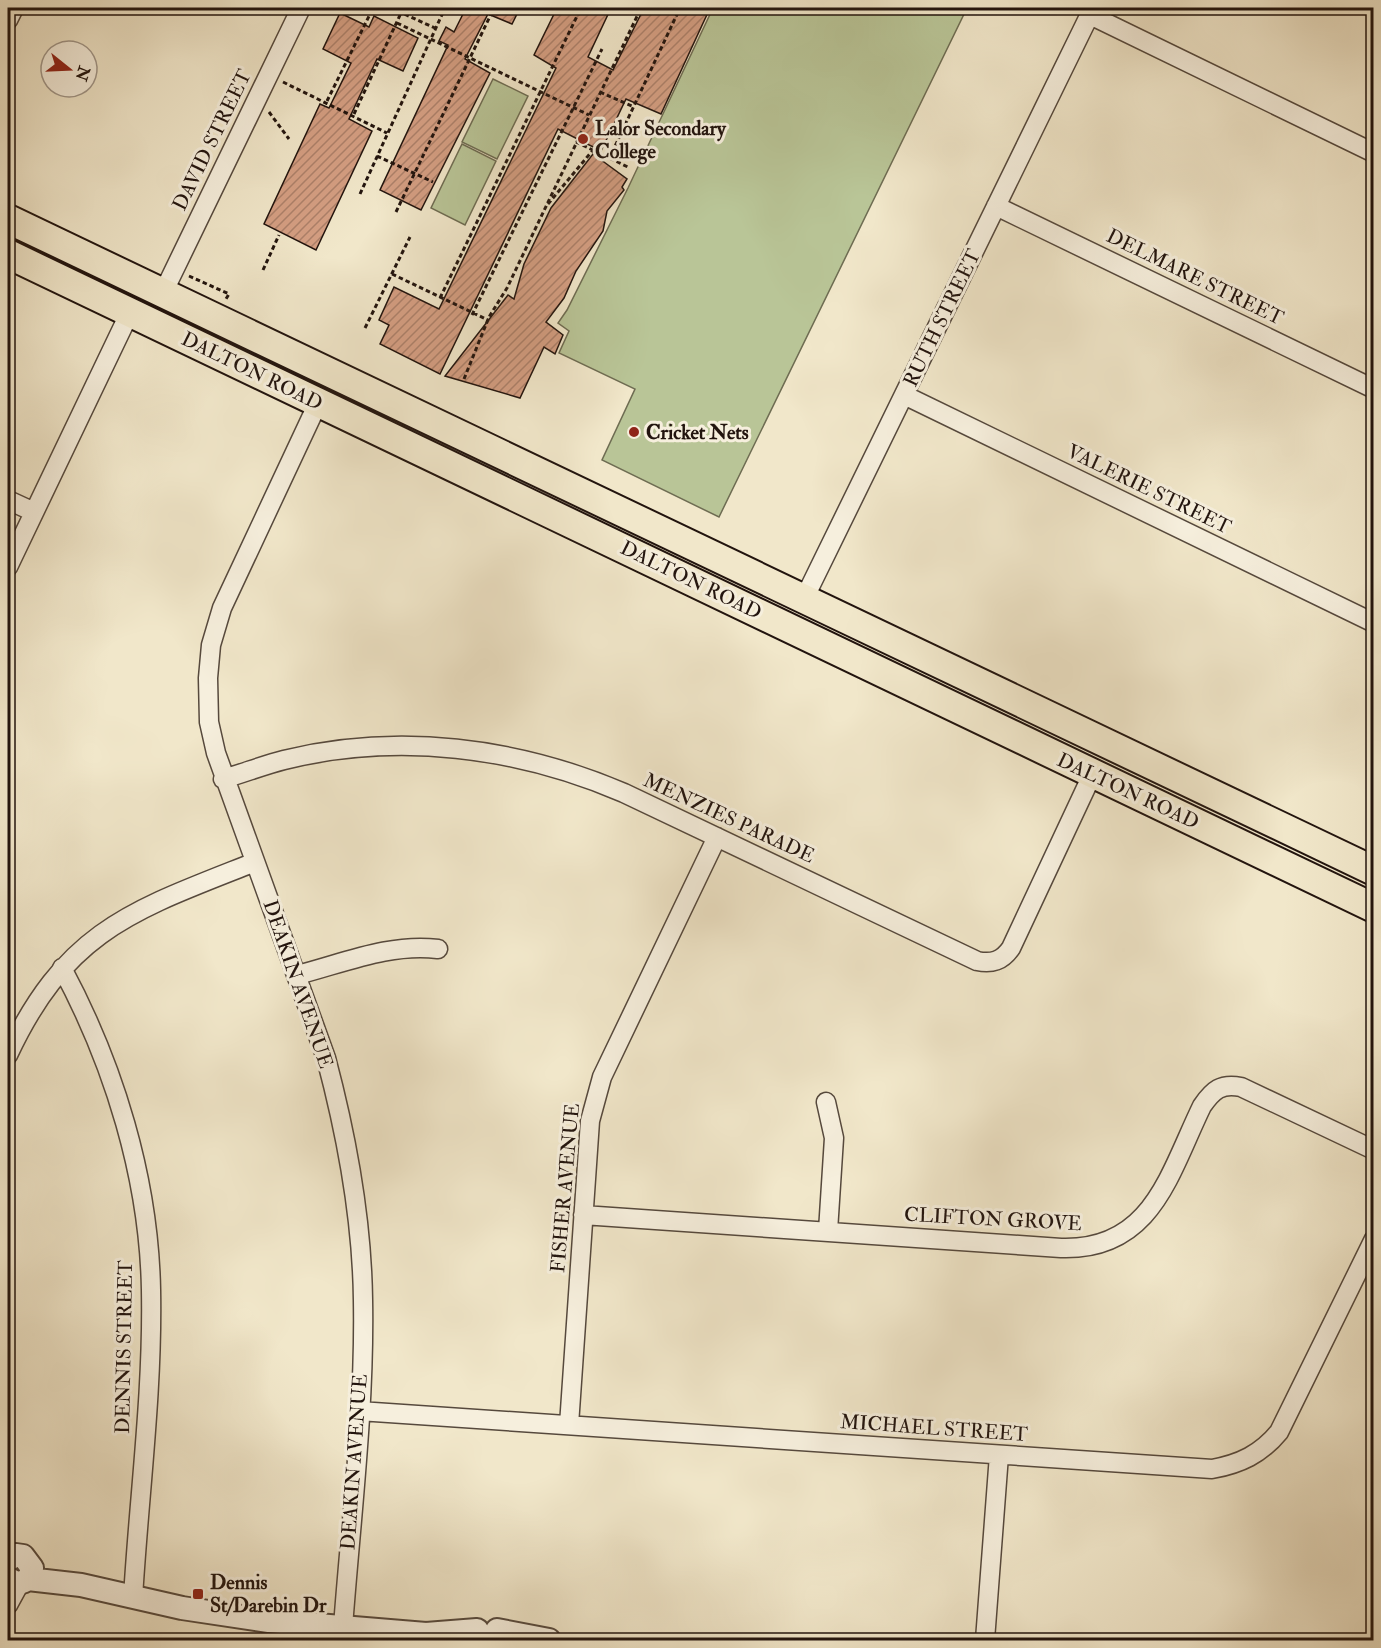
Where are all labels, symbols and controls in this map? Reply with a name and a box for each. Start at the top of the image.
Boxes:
north arrow [39,39,99,99]
text: N [70,62,94,84]
street label: DAVID STREET [167,65,257,215]
place label: Lalor Secondary College [595,116,727,165]
marker: Lalor Secondary College [576,132,590,146]
street label: DELMARE STREET [1102,223,1288,331]
street label: RUTH STREET [898,245,986,391]
street label: DALTON ROAD [177,326,327,416]
place label: Cricket Nets [646,420,749,445]
marker: Cricket Nets [627,425,641,439]
street label: VALERIE STREET [1063,438,1235,540]
street label: DALTON ROAD [616,535,766,625]
street label: DALTON ROAD [1053,747,1203,835]
street label: MENZIES PARADE [640,767,818,869]
street label: DEAKIN AVENUE [257,897,339,1071]
street label: FISHER AVENUE [545,1102,585,1274]
street label: CLIFTON GROVE [904,1202,1082,1236]
street label: DENNIS STREET [110,1260,138,1434]
street label: DEAKIN AVENUE [335,1373,373,1551]
street label: MICHAEL STREET [839,1409,1029,1447]
place label: Dennis St/Darebin Dr [210,1570,327,1618]
marker: Dennis St/Darebin Dr [191,1587,205,1601]

